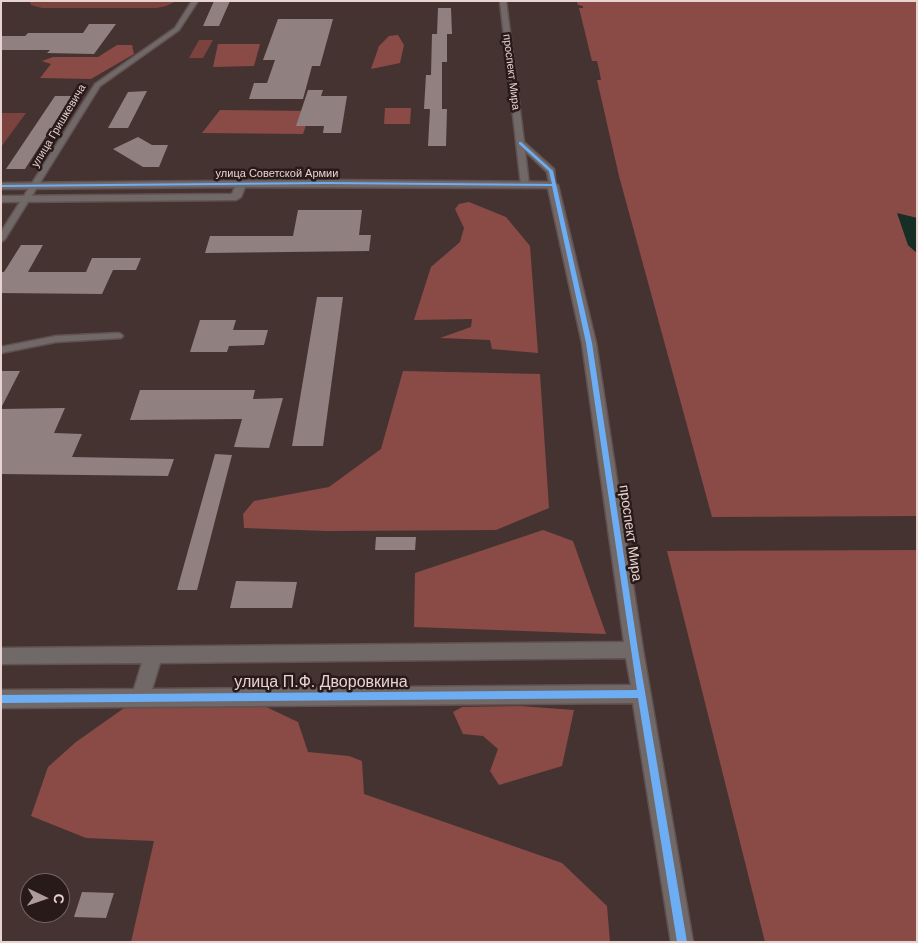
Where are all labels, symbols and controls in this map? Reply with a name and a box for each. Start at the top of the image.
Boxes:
street label: проспект Мира [500,33,522,111]
street label: улица Гришкевича [29,82,89,170]
street label: улица Советской Армии [216,167,338,181]
street label: проспект Мира [615,484,645,582]
street label: улица П.Ф. Дворовкина [234,673,408,693]
north arrow [20,873,70,923]
text: С [51,893,67,904]

